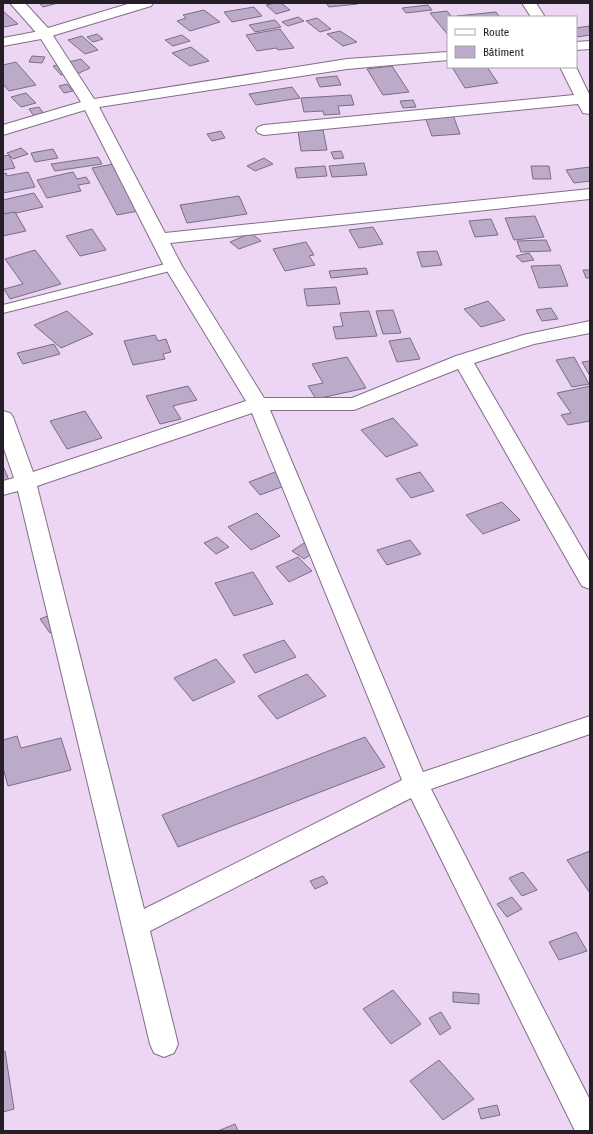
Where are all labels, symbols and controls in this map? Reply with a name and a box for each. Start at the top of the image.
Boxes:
legend [447,16,577,68]
text: Route [483,25,509,39]
text: Bâtiment [483,45,524,59]

